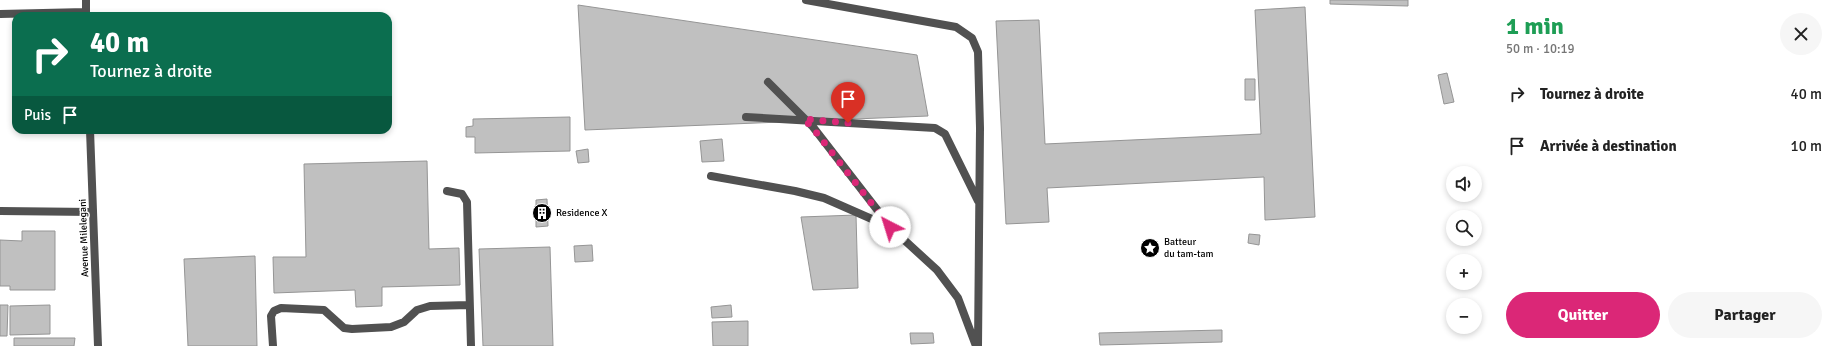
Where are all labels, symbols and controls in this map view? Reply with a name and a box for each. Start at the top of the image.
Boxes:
text: 1 min [1506,11,1564,41]
button: close [1780,13,1822,55]
text: 40 m [90,26,149,60]
icon: right [24,28,76,80]
text: 50 m · 10:19 [1506,41,1575,57]
text: Tournez à droite [90,60,212,82]
pin [831,82,865,123]
icon: right [1506,83,1528,105]
text: Tournez à droite [1540,85,1644,103]
text: 40 m [1791,85,1822,103]
icon: arrive [837,88,859,110]
icon: arrive [59,104,81,126]
text: Puis [24,106,51,124]
icon: arrive [1506,135,1528,157]
text: Arrivée à destination [1540,137,1677,155]
text: 10 m [1791,137,1822,155]
map controls [1446,166,1482,334]
button: sound [1446,166,1482,202]
street label: Avenue Milelegani [77,199,91,277]
building icon: Residence X [531,202,553,224]
position arrow [869,206,911,248]
place label: Residence X [556,207,608,219]
button: search [1446,210,1482,246]
place label: Batteur du tam-tam [1164,236,1214,260]
place icon: Batteur du tam-tam [1139,237,1161,259]
button: + [1446,254,1482,290]
button: Quitter [1506,292,1660,338]
button: Partager [1668,292,1822,338]
button: − [1446,298,1482,334]

